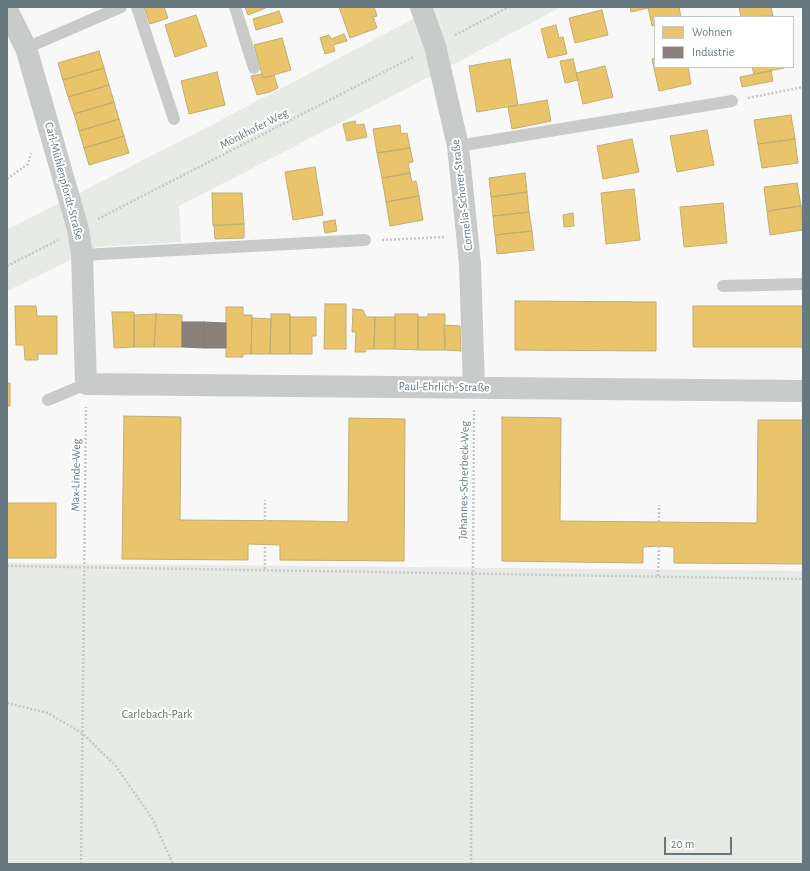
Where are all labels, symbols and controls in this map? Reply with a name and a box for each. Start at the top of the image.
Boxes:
legend [654,16,794,68]
text: Wohnen [692,26,732,38]
text: Industrie [692,46,734,58]
street label: Mönkhofer Weg [217,106,291,152]
street label: Carl-Mühlenpfordt-Straße [41,120,87,242]
street label: Cornelia-Schorer-Straße [448,139,476,251]
street label: Paul-Ehrlich-Straße [398,379,490,395]
street label: Johannes-Scherbeck-Weg [456,421,472,539]
street label: Max-Linde-Weg [68,438,84,512]
park label: Carlebach-Park [122,707,192,721]
scale bar [666,829,734,855]
text: 20 m [671,838,694,850]

